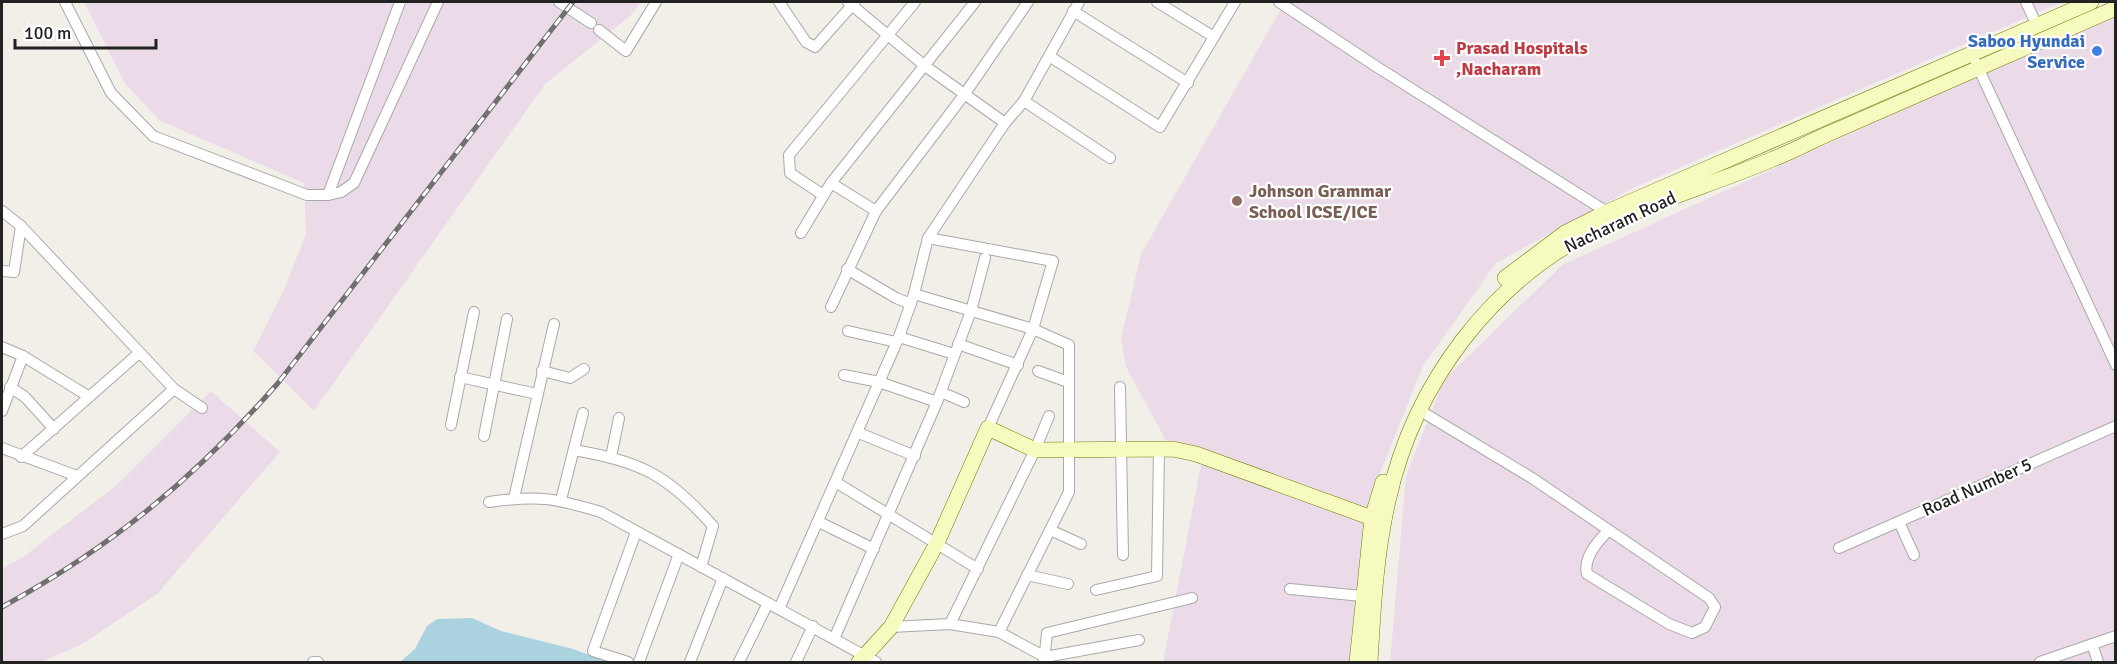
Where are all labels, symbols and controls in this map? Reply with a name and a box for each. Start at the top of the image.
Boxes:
scale bar [15,12,156,50]
text: 100 m [24,22,71,44]
place label: Saboo Hyundai Service [1968,30,2085,73]
place label: Prasad Hospitals ,Nacharam [1456,37,1588,80]
marker: Saboo Hyundai Service [2090,44,2104,58]
marker: Prasad Hospitals ,Nacharam [1433,49,1451,67]
place label: Johnson Grammar School ICSE/ICE [1249,180,1392,223]
street label: Nacharam Road [1560,186,1680,258]
marker: Johnson Grammar School ICSE/ICE [1230,194,1244,208]
street label: Road Number 5 [1919,453,2035,521]

